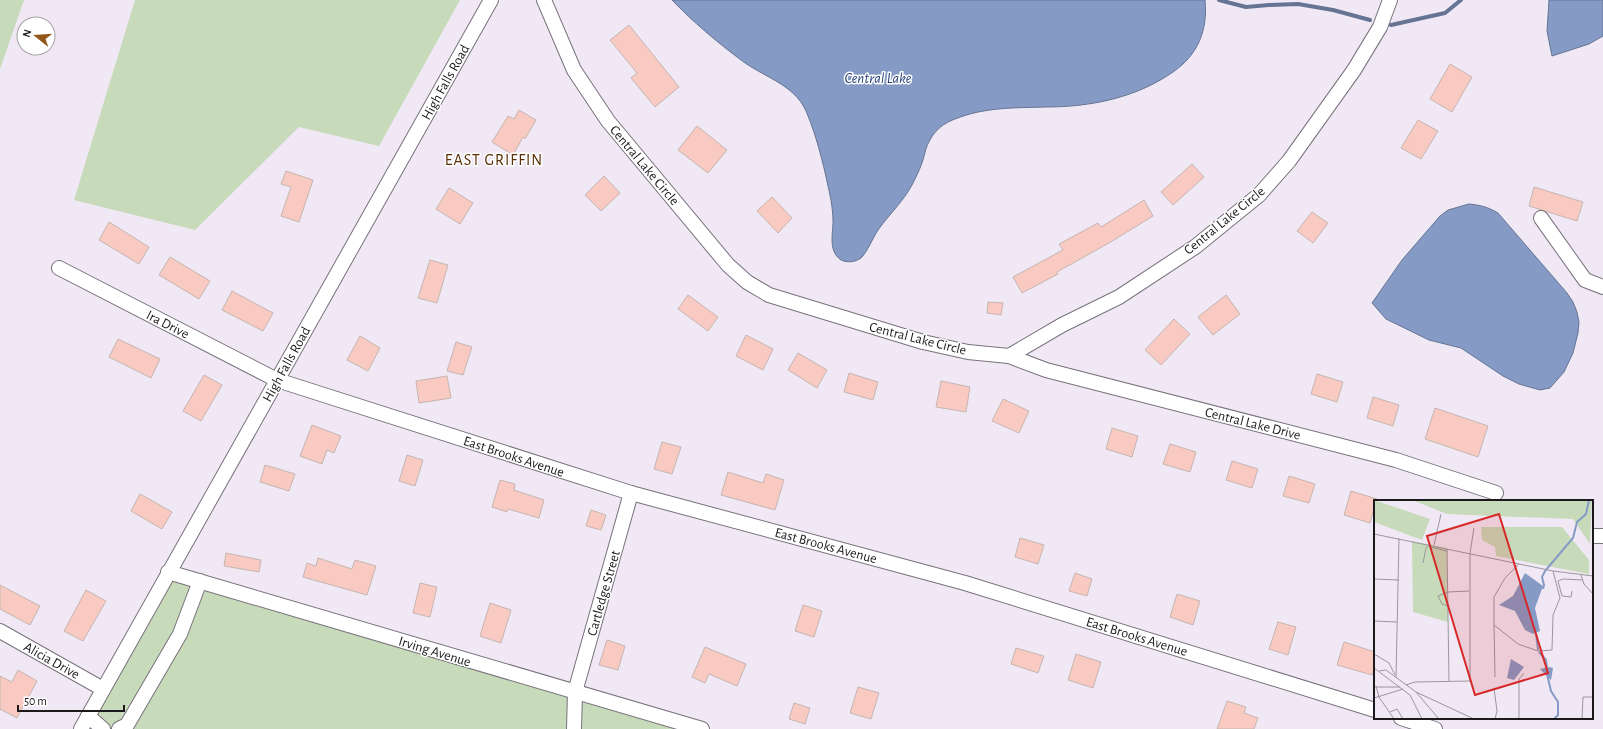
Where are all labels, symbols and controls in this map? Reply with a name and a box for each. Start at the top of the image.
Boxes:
north arrow [16,16,56,56]
text: N [21,28,33,38]
street label: High Falls Road [419,42,472,123]
water label: Central Lake [844,71,912,86]
street label: Central Lake Circle [607,123,682,208]
district label: EAST GRIFFIN [445,152,543,168]
street label: Central Lake Circle [1182,184,1268,258]
street label: Ira Drive [144,308,191,342]
street label: Central Lake Circle [868,320,968,358]
street label: High Falls Road [260,324,313,405]
street label: Central Lake Drive [1203,405,1302,443]
street label: East Brooks Avenue [461,434,566,480]
inset map [1374,500,1593,719]
street label: East Brooks Avenue [773,526,878,566]
street label: Cartledge Street [585,548,623,638]
street label: East Brooks Avenue [1084,615,1189,659]
street label: Irving Avenue [397,634,473,670]
street label: Alicia Drive [21,640,82,682]
scale bar [18,687,124,713]
text: 50 m [24,695,47,707]

